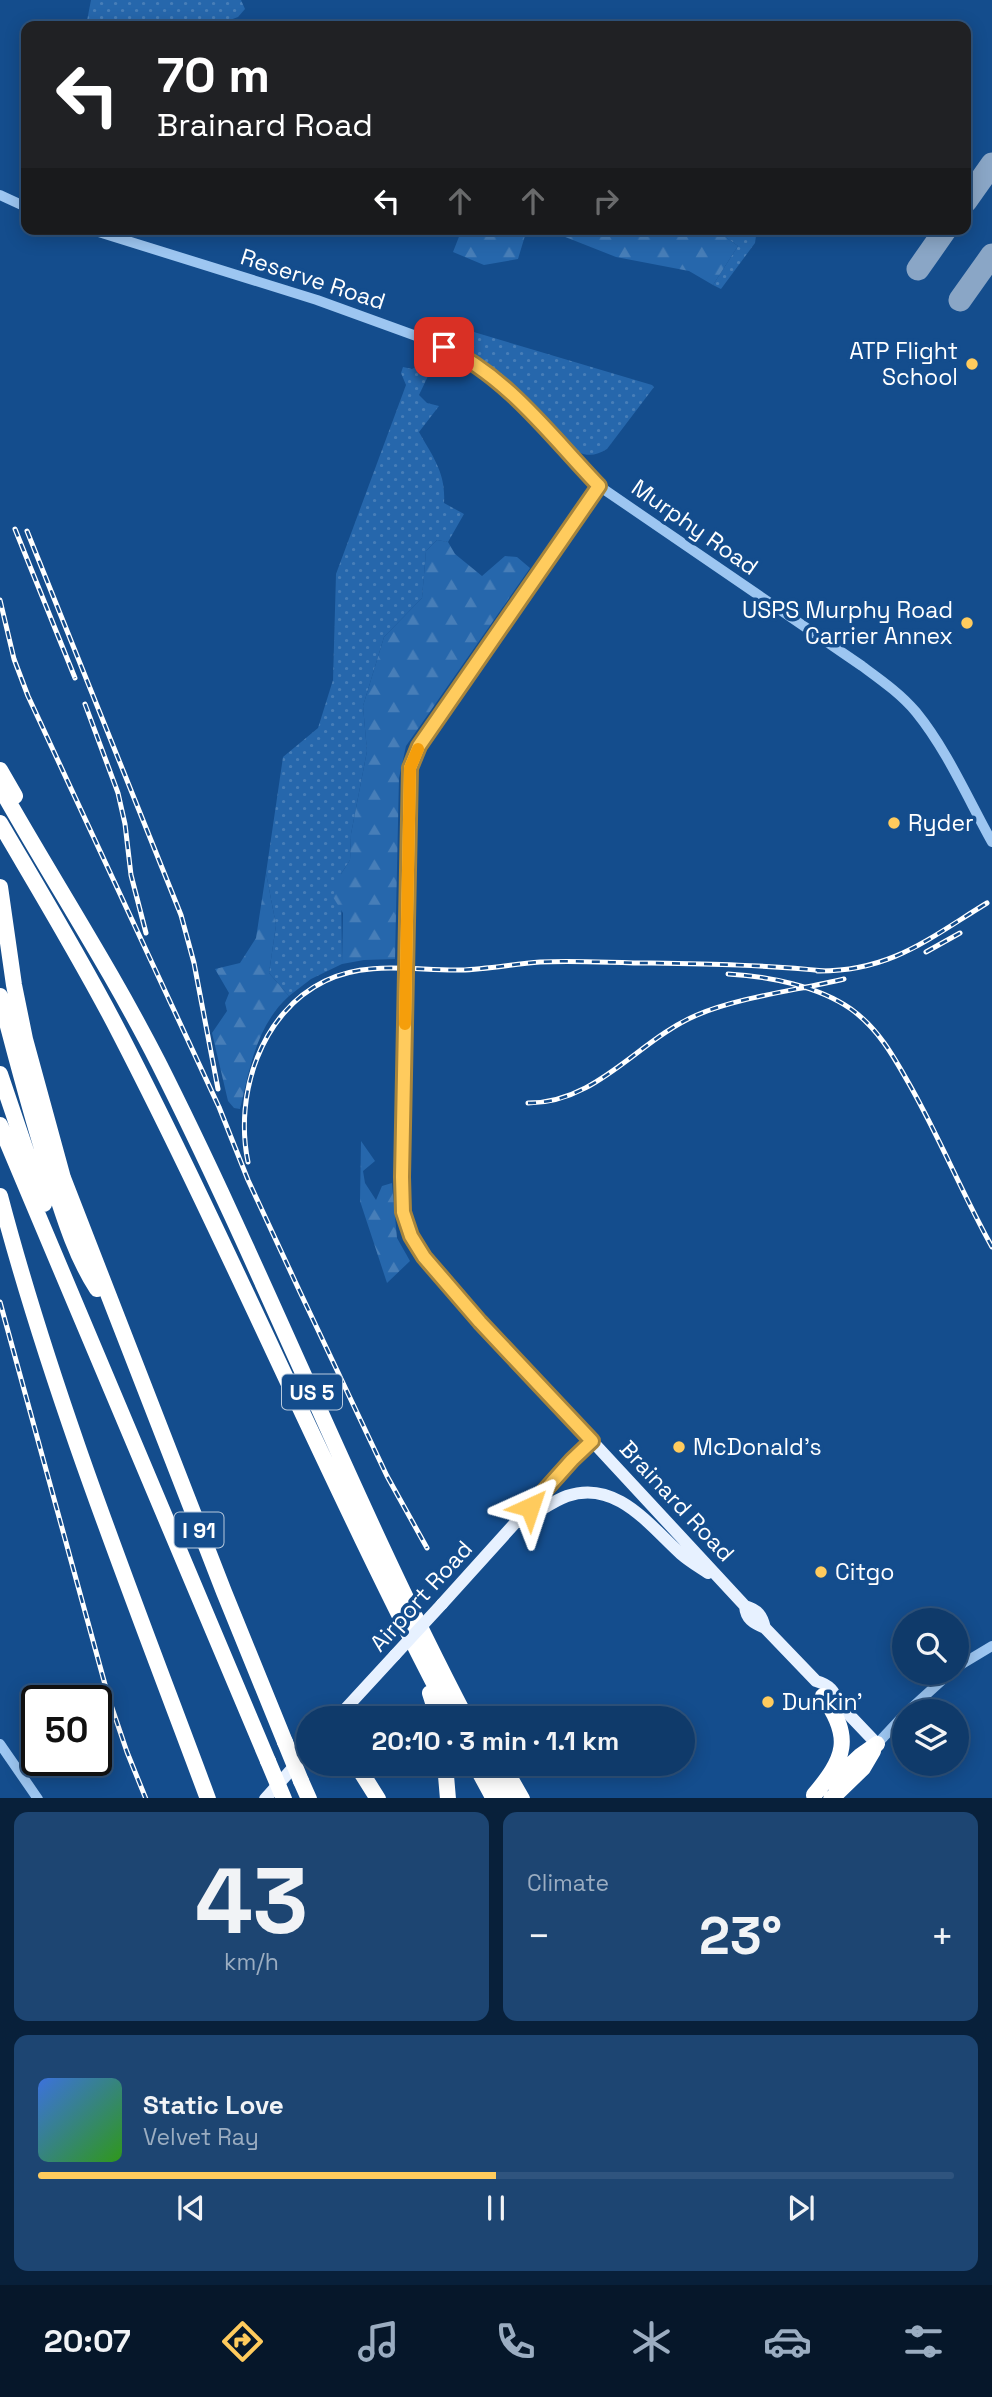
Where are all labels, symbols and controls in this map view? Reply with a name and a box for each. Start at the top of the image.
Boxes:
text: 70 m [157,44,270,106]
icon: left [42,49,133,140]
text: Brainard Road [157,105,373,145]
icon: left [368,182,406,220]
icon: ahead [441,182,479,220]
icon: ahead [514,182,552,220]
icon: right [587,182,625,220]
street label: Reserve Road [237,241,389,317]
pin [414,317,474,377]
icon: arrive [425,328,463,366]
place label: ATP Flight School [849,336,958,392]
marker: ATP Flight School [964,356,980,372]
street label: Murphy Road [626,472,764,582]
place label: USPS Murphy Road Carrier Annex [742,595,953,651]
marker: USPS Murphy Road Carrier Annex [959,615,975,631]
place label: Ryder [908,808,974,838]
marker: Ryder [886,815,902,831]
road number: US 5 [282,1374,342,1410]
place label: McDonald's [693,1432,822,1462]
street label: Brainard Road [613,1434,741,1568]
marker: McDonald's [671,1439,687,1455]
position arrow [493,1470,567,1544]
road number: I 91 [174,1512,224,1548]
street label: Airport Road [363,1534,479,1658]
place label: Citgo [835,1557,895,1587]
marker: Citgo [813,1564,829,1580]
map controls [892,1608,969,1776]
button: search [892,1608,969,1685]
speed limit sign: 50 [21,1685,112,1776]
place label: Dunkin' [782,1687,863,1717]
marker: Dunkin' [760,1694,776,1710]
button: layers [892,1699,969,1776]
text: 20:10 · 3 min · 1.1 km [372,1724,619,1758]
text: 43 [195,1843,308,1960]
text: Climate [527,1868,609,1898]
text: 23° [699,1903,782,1969]
text: − [527,1912,551,1960]
text: + [930,1912,954,1960]
text: km/h [224,1947,279,1977]
text: Static Love [143,2088,284,2122]
text: Velvet Ray [143,2122,259,2152]
icon: previous [172,2189,210,2227]
icon: pause [477,2189,515,2227]
icon: next [782,2189,820,2227]
icon: directions [218,2317,267,2366]
icon: music [354,2317,403,2366]
icon: phone [491,2317,540,2366]
icon: climate [627,2317,676,2366]
icon: car [763,2317,812,2366]
icon: filters [899,2317,948,2366]
text: 20:07 [44,2321,131,2361]

